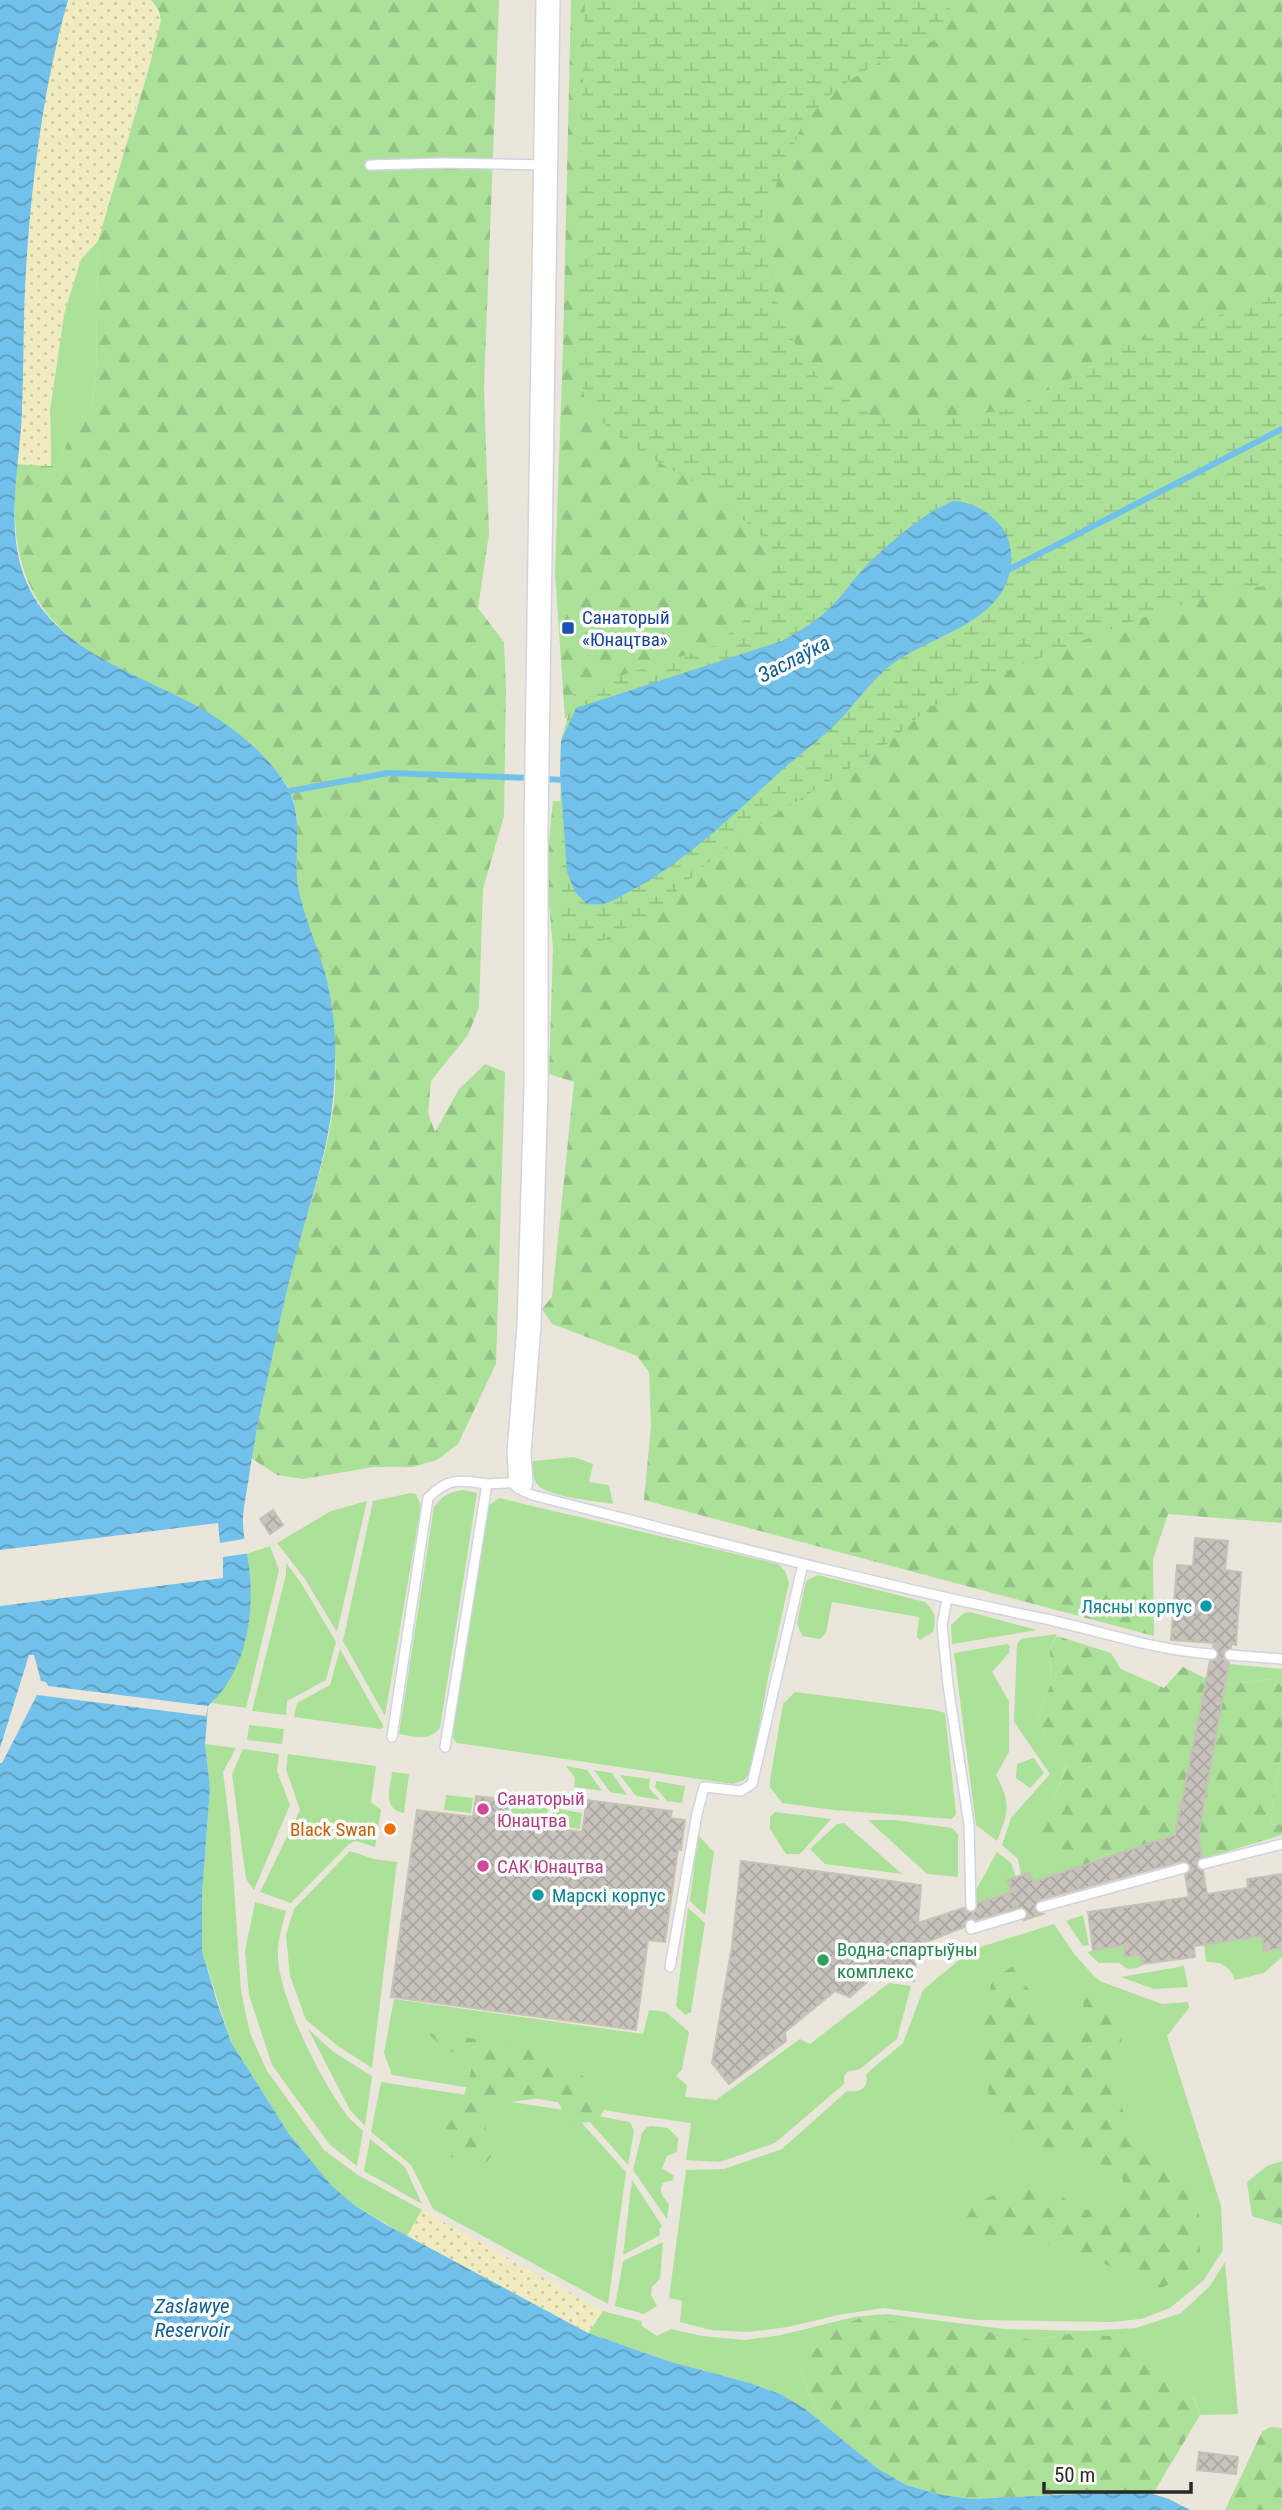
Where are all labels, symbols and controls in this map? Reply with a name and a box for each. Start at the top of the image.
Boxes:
place label: Санаторый «Юнацтва» [582,606,670,651]
marker: Санаторый «Юнацтва» [560,620,576,636]
water label: Заслаўка [754,631,834,687]
place label: Лясны корпус [1081,1595,1192,1618]
marker: Лясны корпус [1198,1598,1214,1614]
place label: Санаторый Юнацтва [497,1787,585,1832]
marker: Санаторый Юнацтва [475,1801,491,1817]
place label: Black Swan [290,1818,376,1841]
marker: Black Swan [382,1821,398,1837]
place label: САК Юнацтва [497,1855,604,1878]
marker: САК Юнацтва [475,1858,491,1874]
place label: Марскі корпус [552,1884,666,1907]
marker: Марскі корпус [530,1887,546,1903]
place label: Водна-спартыўны комплекс [837,1938,978,1983]
marker: Водна-спартыўны комплекс [815,1952,831,1968]
water label: Zaslawye Reservoir [153,2294,230,2342]
scale bar [1044,2450,1191,2494]
text: 50 m [1054,2463,1095,2487]

